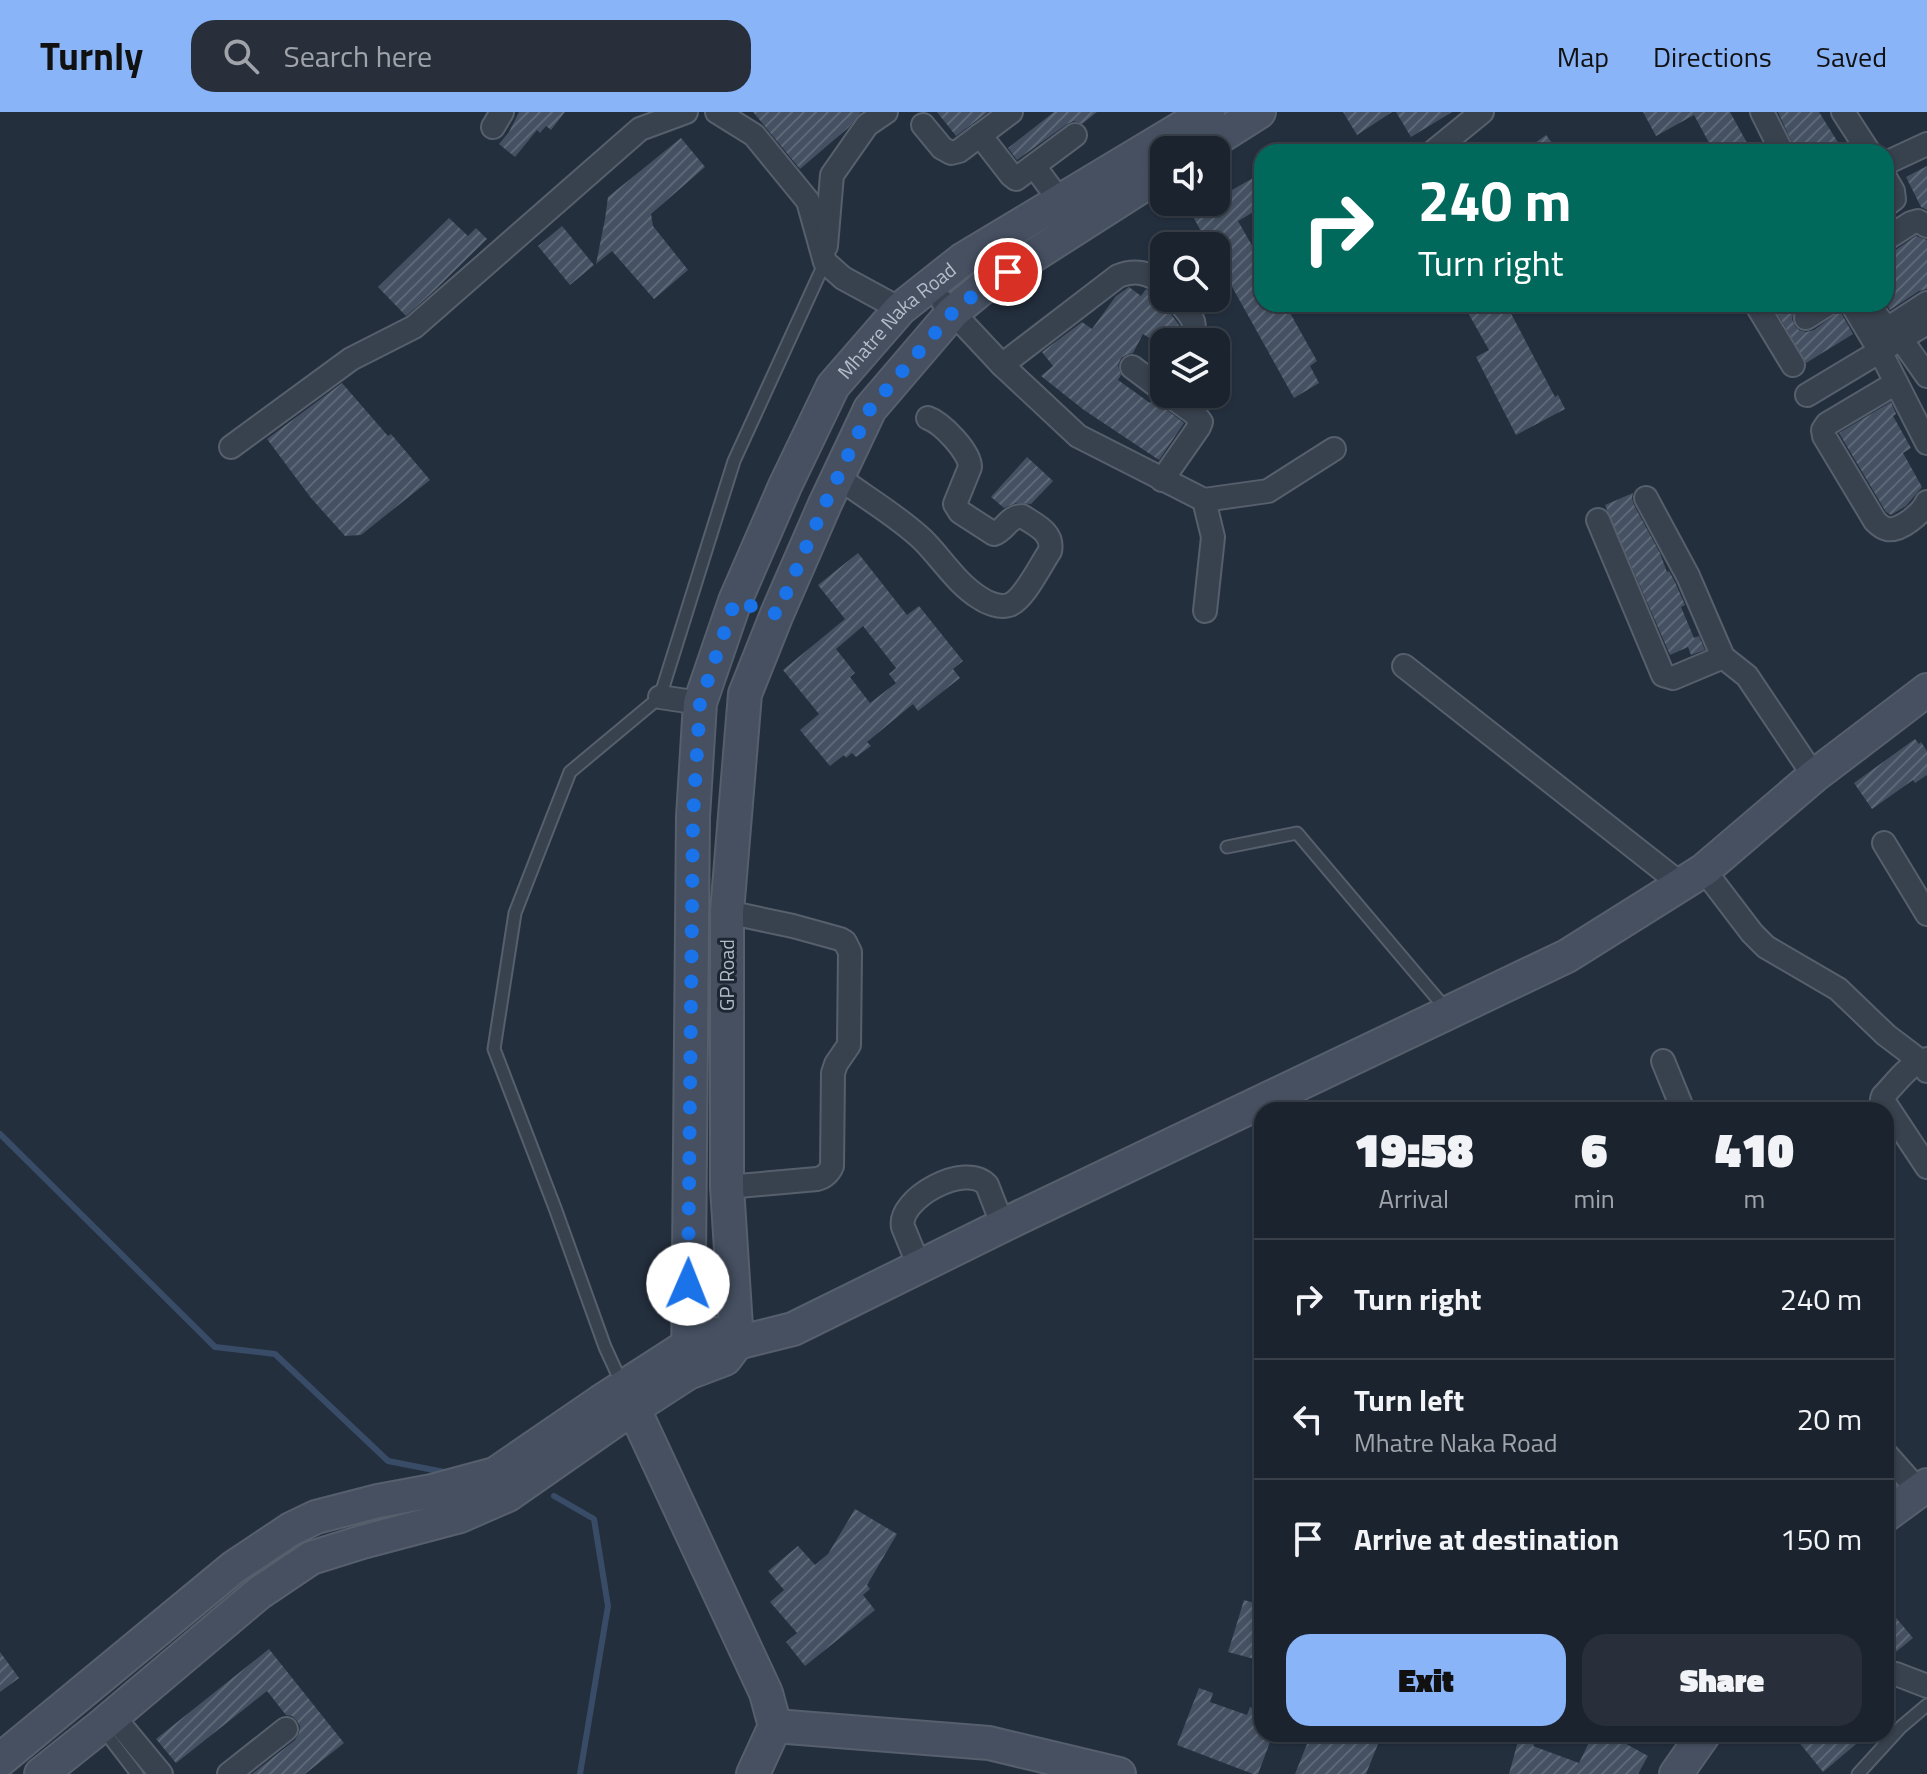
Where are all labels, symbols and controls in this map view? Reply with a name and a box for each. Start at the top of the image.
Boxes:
search box [191,20,751,92]
text: Turnly [40,27,143,85]
text: Search here [283,33,432,79]
icon: search [219,34,263,78]
text: Map [1557,35,1609,78]
text: Directions [1653,35,1772,78]
text: Saved [1816,35,1887,78]
map controls [1150,136,1230,408]
button: sound [1150,136,1230,216]
text: 240 m [1418,158,1571,243]
icon: right [1286,176,1390,280]
button: search [1150,232,1230,312]
text: Turn right [1418,235,1563,290]
pin [974,238,1042,306]
icon: arrive [986,250,1030,294]
street label: Mhatre Naka Road [830,254,963,386]
button: layers [1150,328,1230,408]
street label: GP Road [711,939,742,1011]
text: 19:58 [1354,1113,1473,1186]
text: 6 [1581,1113,1607,1186]
text: 410 [1715,1113,1794,1186]
text: Arrival [1378,1179,1449,1218]
text: min [1573,1179,1615,1218]
text: m [1744,1179,1765,1218]
position arrow [646,1242,730,1326]
text: Turn right [1354,1276,1482,1322]
text: 240 m [1780,1276,1862,1322]
icon: right [1286,1277,1330,1321]
text: Turn left [1354,1377,1464,1423]
text: 20 m [1797,1396,1862,1442]
icon: left [1286,1397,1330,1441]
text: Mhatre Naka Road [1354,1423,1558,1462]
text: Arrive at destination [1354,1516,1619,1562]
text: 150 m [1780,1516,1862,1562]
icon: arrive [1286,1517,1330,1561]
button: Exit [1286,1634,1566,1726]
button: Share [1582,1634,1862,1726]

